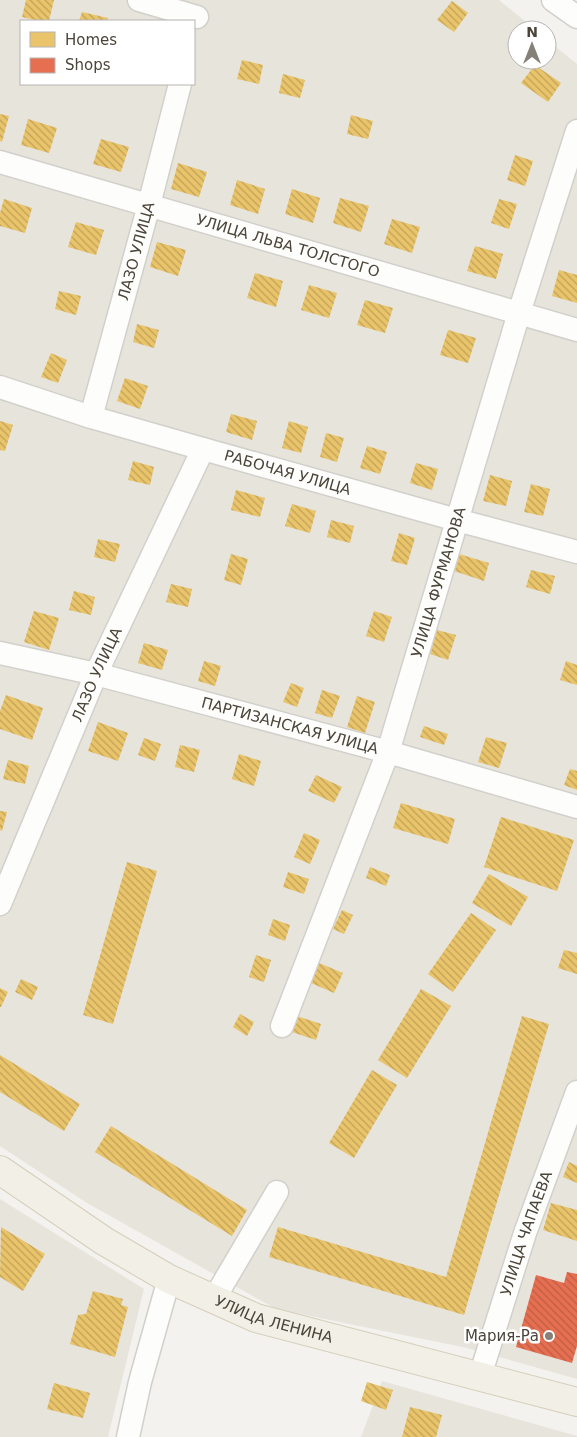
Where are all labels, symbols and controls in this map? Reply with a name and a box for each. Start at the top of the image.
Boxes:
legend [20,20,195,85]
north arrow [507,20,557,70]
text: N [526,24,538,40]
text: Homes [65,31,117,49]
text: Shops [65,56,111,74]
street label: ЛАЗО УЛИЦА [114,199,159,302]
street label: УЛИЦА ЛЬВА ТОЛСТОГО [194,211,382,281]
street label: РАБОЧАЯ УЛИЦА [222,446,354,499]
street label: УЛИЦА ФУРМАНОВА [408,504,470,660]
street label: ЛАЗО УЛИЦА [68,624,126,724]
street label: ПАРТИЗАНСКАЯ УЛИЦА [200,694,381,758]
street label: УЛИЦА ЧАПАЕВА [497,1168,556,1298]
street label: УЛИЦА ЛЕНИНА [212,1292,335,1347]
place label: Мария-Ра [465,1327,539,1345]
marker: Мария-Ра [543,1330,555,1342]

